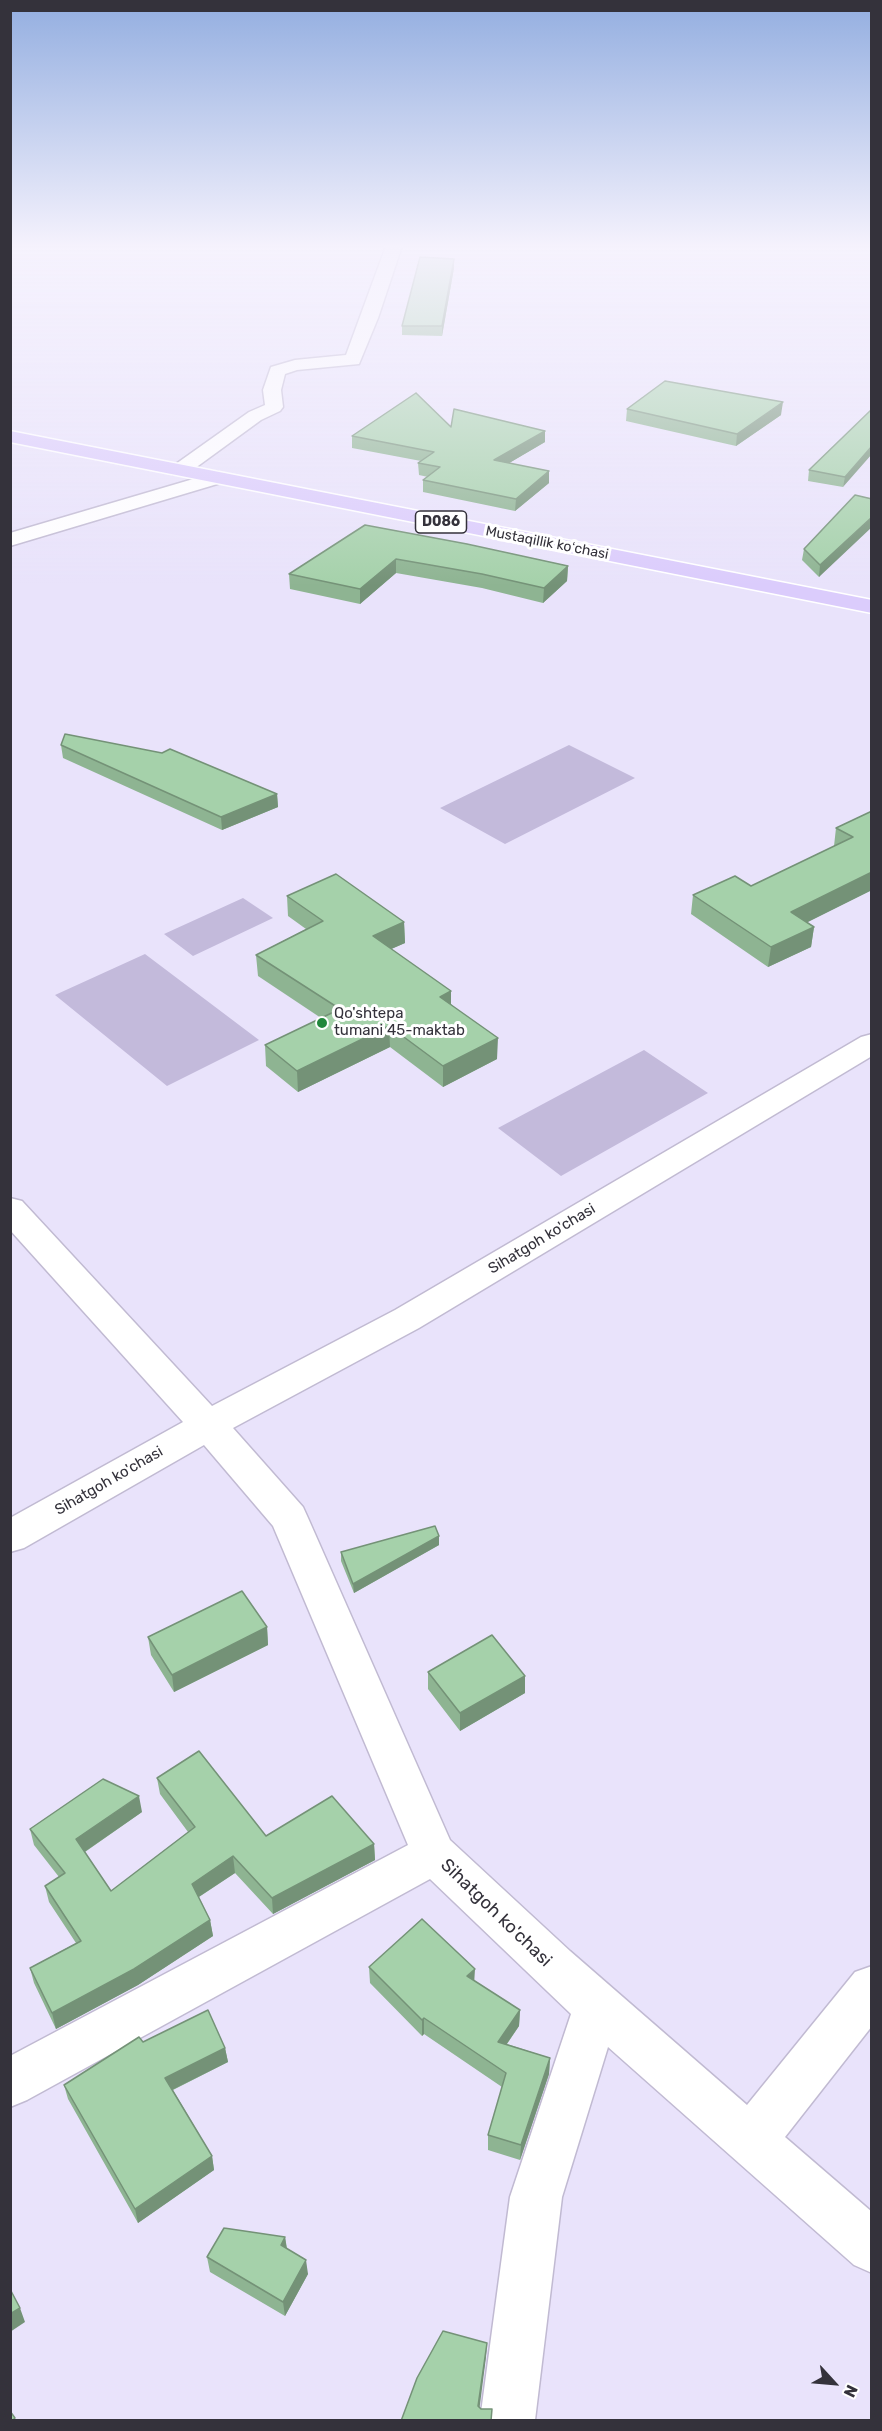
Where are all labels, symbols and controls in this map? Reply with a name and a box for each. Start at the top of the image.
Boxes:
road number: D086 [416,511,466,533]
street label: Mustaqillik koʻchasi [484,523,610,563]
place label: Qo'shtepa tumani 45-maktab [334,1005,465,1040]
marker: Qo'shtepa tumani 45-maktab [315,1016,329,1030]
street label: Sihatgoh ko'chasi [485,1200,599,1278]
street label: Sihatgoh ko'chasi [52,1443,166,1519]
street label: Sihatgoh ko'chasi [436,1854,556,1972]
north arrow [804,2353,864,2413]
text: N [840,2382,862,2400]

